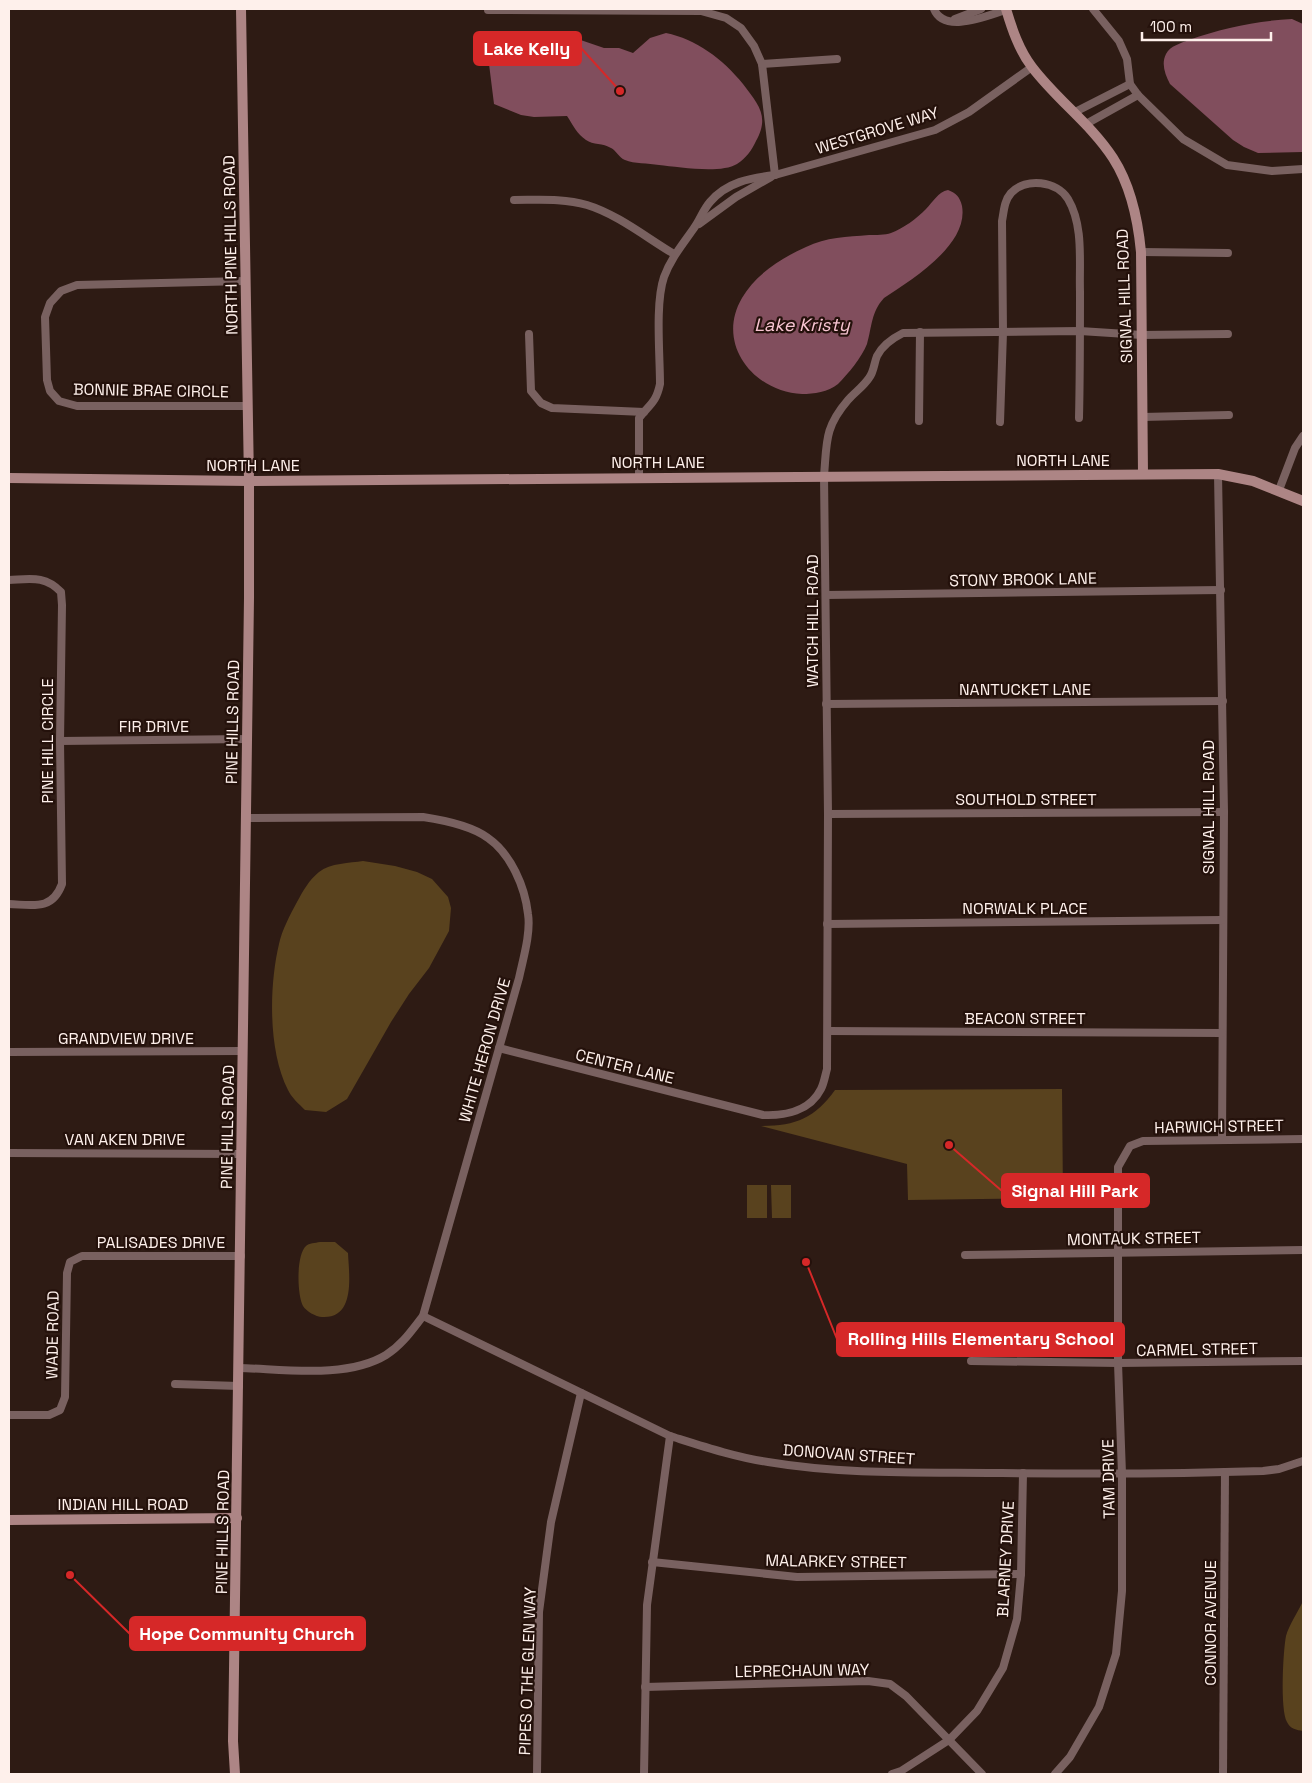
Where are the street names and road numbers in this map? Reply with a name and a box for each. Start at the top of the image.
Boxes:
street label: WESTGROVE WAY [813,102,941,159]
street label: NORTH PINE HILLS ROAD [218,155,243,335]
street label: SIGNAL HILL ROAD [1112,228,1137,363]
street label: BONNIE BRAE CIRCLE [73,379,229,402]
street label: NORTH LANE [1016,450,1110,471]
street label: NORTH LANE [611,452,705,473]
street label: NORTH LANE [206,455,300,476]
street label: WATCH HILL ROAD [802,554,823,688]
street label: STONY BROOK LANE [949,568,1097,591]
street label: PINE HILLS ROAD [221,660,244,784]
street label: PINE HILL CIRCLE [37,678,58,804]
street label: NANTUCKET LANE [959,679,1091,700]
street label: FIR DRIVE [119,716,189,737]
street label: SIGNAL HILL ROAD [1198,740,1219,874]
street label: SOUTHOLD STREET [955,789,1097,810]
street label: NORWALK PLACE [962,898,1088,919]
street label: WHITE HERON DRIVE [454,975,515,1125]
street label: BEACON STREET [964,1008,1086,1029]
street label: GRANDVIEW DRIVE [58,1028,194,1049]
street label: CENTER LANE [573,1044,676,1089]
street label: PINE HILLS ROAD [216,1065,239,1189]
street label: HARWICH STREET [1154,1115,1284,1138]
street label: VAN AKEN DRIVE [65,1129,185,1150]
street label: MONTAUK STREET [1067,1227,1201,1250]
street label: PALISADES DRIVE [97,1232,225,1253]
street label: WADE ROAD [41,1290,64,1380]
street label: CARMEL STREET [1136,1338,1258,1361]
street label: DONOVAN STREET [782,1439,916,1470]
street label: TAM DRIVE [1097,1439,1120,1519]
street label: PINE HILLS ROAD [211,1470,234,1594]
street label: INDIAN HILL ROAD [58,1494,188,1515]
street label: BLARNEY DRIVE [992,1500,1019,1618]
street label: MALARKEY STREET [765,1550,907,1573]
street label: CONNOR AVENUE [1200,1560,1221,1686]
street label: PIPES O THE GLEN WAY [514,1586,541,1756]
street label: LEPRECHAUN WAY [735,1659,870,1682]

